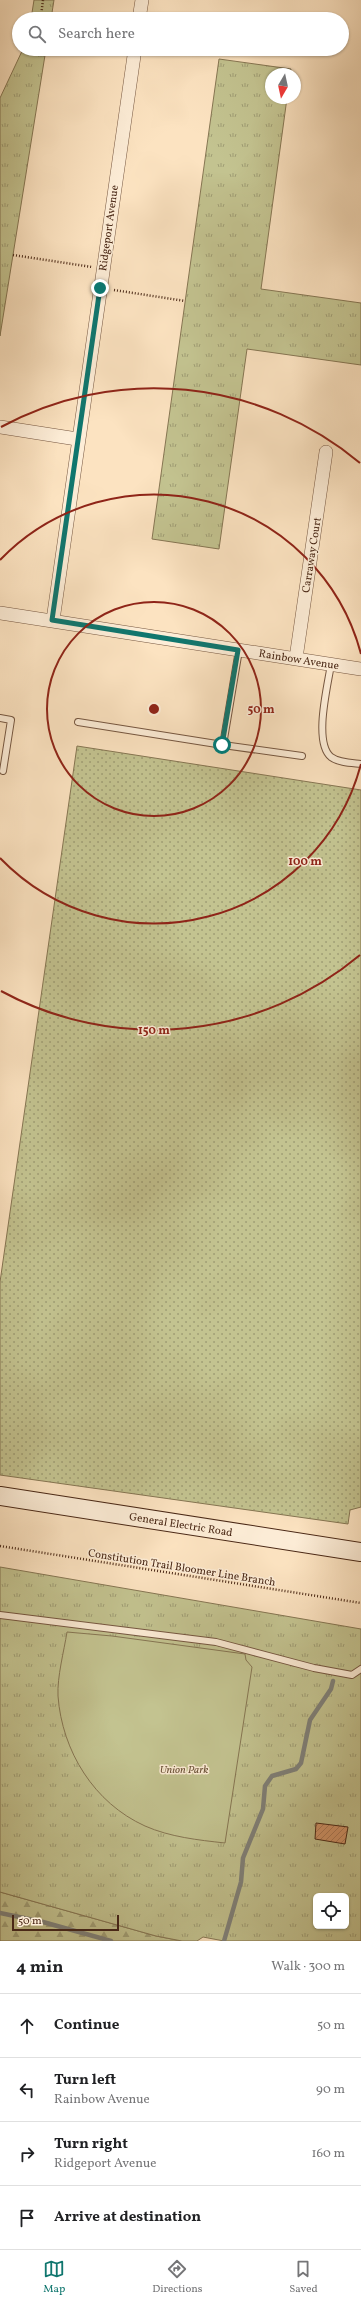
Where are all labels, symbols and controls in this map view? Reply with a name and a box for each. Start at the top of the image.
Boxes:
search box [12,12,349,56]
icon: search [26,23,48,45]
text: Search here [58,24,135,45]
north arrow [265,68,301,104]
street label: Ridgeport Avenue [96,184,123,272]
route end [91,279,109,297]
street label: Carraway Court [299,516,326,594]
street label: Rainbow Avenue [258,647,340,674]
centre of rings [147,702,161,716]
text: 50 m [247,702,275,718]
route start [213,736,231,754]
text: 100 m [288,854,322,870]
text: 150 m [138,1023,170,1039]
street label: General Electric Road [128,1510,233,1541]
street label: Constitution Trail Bloomer Line Branch [87,1546,277,1591]
park label: Union Park [160,1763,208,1778]
map controls [313,1893,349,1929]
button: locate [313,1893,349,1929]
scale bar [12,1913,119,1932]
text: 50 m [18,1914,42,1929]
text: 4 min [16,1956,63,1979]
text: Walk · 300 m [271,1958,345,1976]
icon: ahead [16,2015,38,2037]
text: Continue [54,2015,119,2036]
text: 50 m [317,2017,345,2035]
text: Turn left [54,2070,116,2091]
icon: left [16,2079,38,2101]
text: 90 m [316,2081,345,2099]
text: Rainbow Avenue [54,2091,150,2109]
text: Turn right [54,2134,128,2155]
icon: right [16,2143,38,2165]
text: 160 m [311,2145,345,2163]
text: Ridgeport Avenue [54,2155,156,2173]
icon: arrive [16,2207,38,2229]
text: Arrive at destination [54,2207,201,2228]
tab: Map [43,2258,65,2297]
tab: Directions [152,2258,203,2297]
tab: Saved [289,2258,318,2297]

